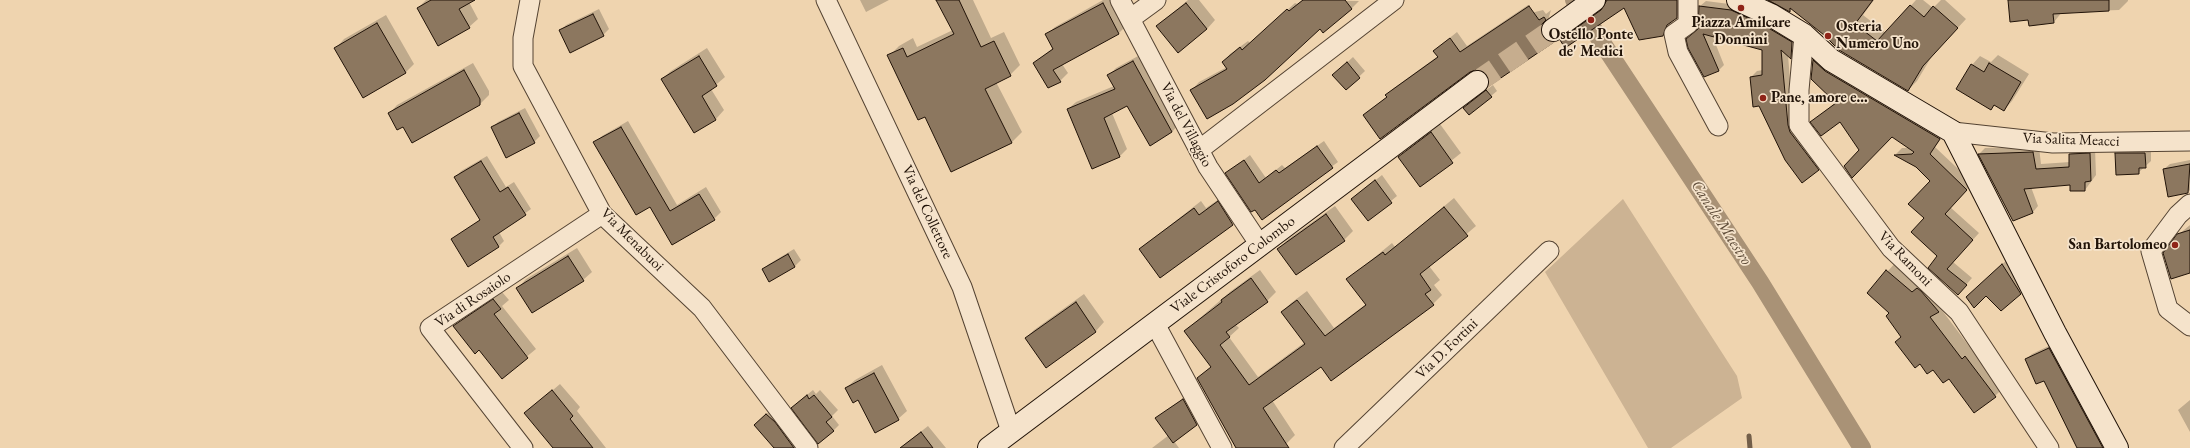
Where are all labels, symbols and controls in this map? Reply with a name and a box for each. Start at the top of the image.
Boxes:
marker: Piazza Amilcare Donnini [1736,3,1746,13]
place label: Piazza Amilcare Donnini [1691,14,1791,49]
marker: Ostello Ponte de' Medici [1586,15,1596,25]
place label: Osteria Numero Uno [1836,18,1919,53]
place label: Ostello Ponte de' Medici [1549,26,1633,61]
marker: Osteria Numero Uno [1823,31,1833,41]
street label: Via del Villaggio [1156,80,1216,170]
place label: Pane, amore e... [1771,89,1868,107]
marker: Pane, amore e... [1758,93,1768,103]
street label: Via Salita Meacci [2022,129,2120,151]
street label: Via del Collettore [897,162,957,262]
water label: Canale Maestro [1686,177,1756,269]
street label: Via Menabuoi [597,205,667,275]
street label: Viale Cristoforo Colombo [1167,212,1299,318]
street label: Via Ramoni [1874,228,1936,290]
place label: San Bartolomeo [2068,236,2167,254]
marker: San Bartolomeo [2170,240,2180,250]
street label: Via di Rosaiolo [432,268,514,332]
street label: Via D. Fortini [1412,315,1482,383]

